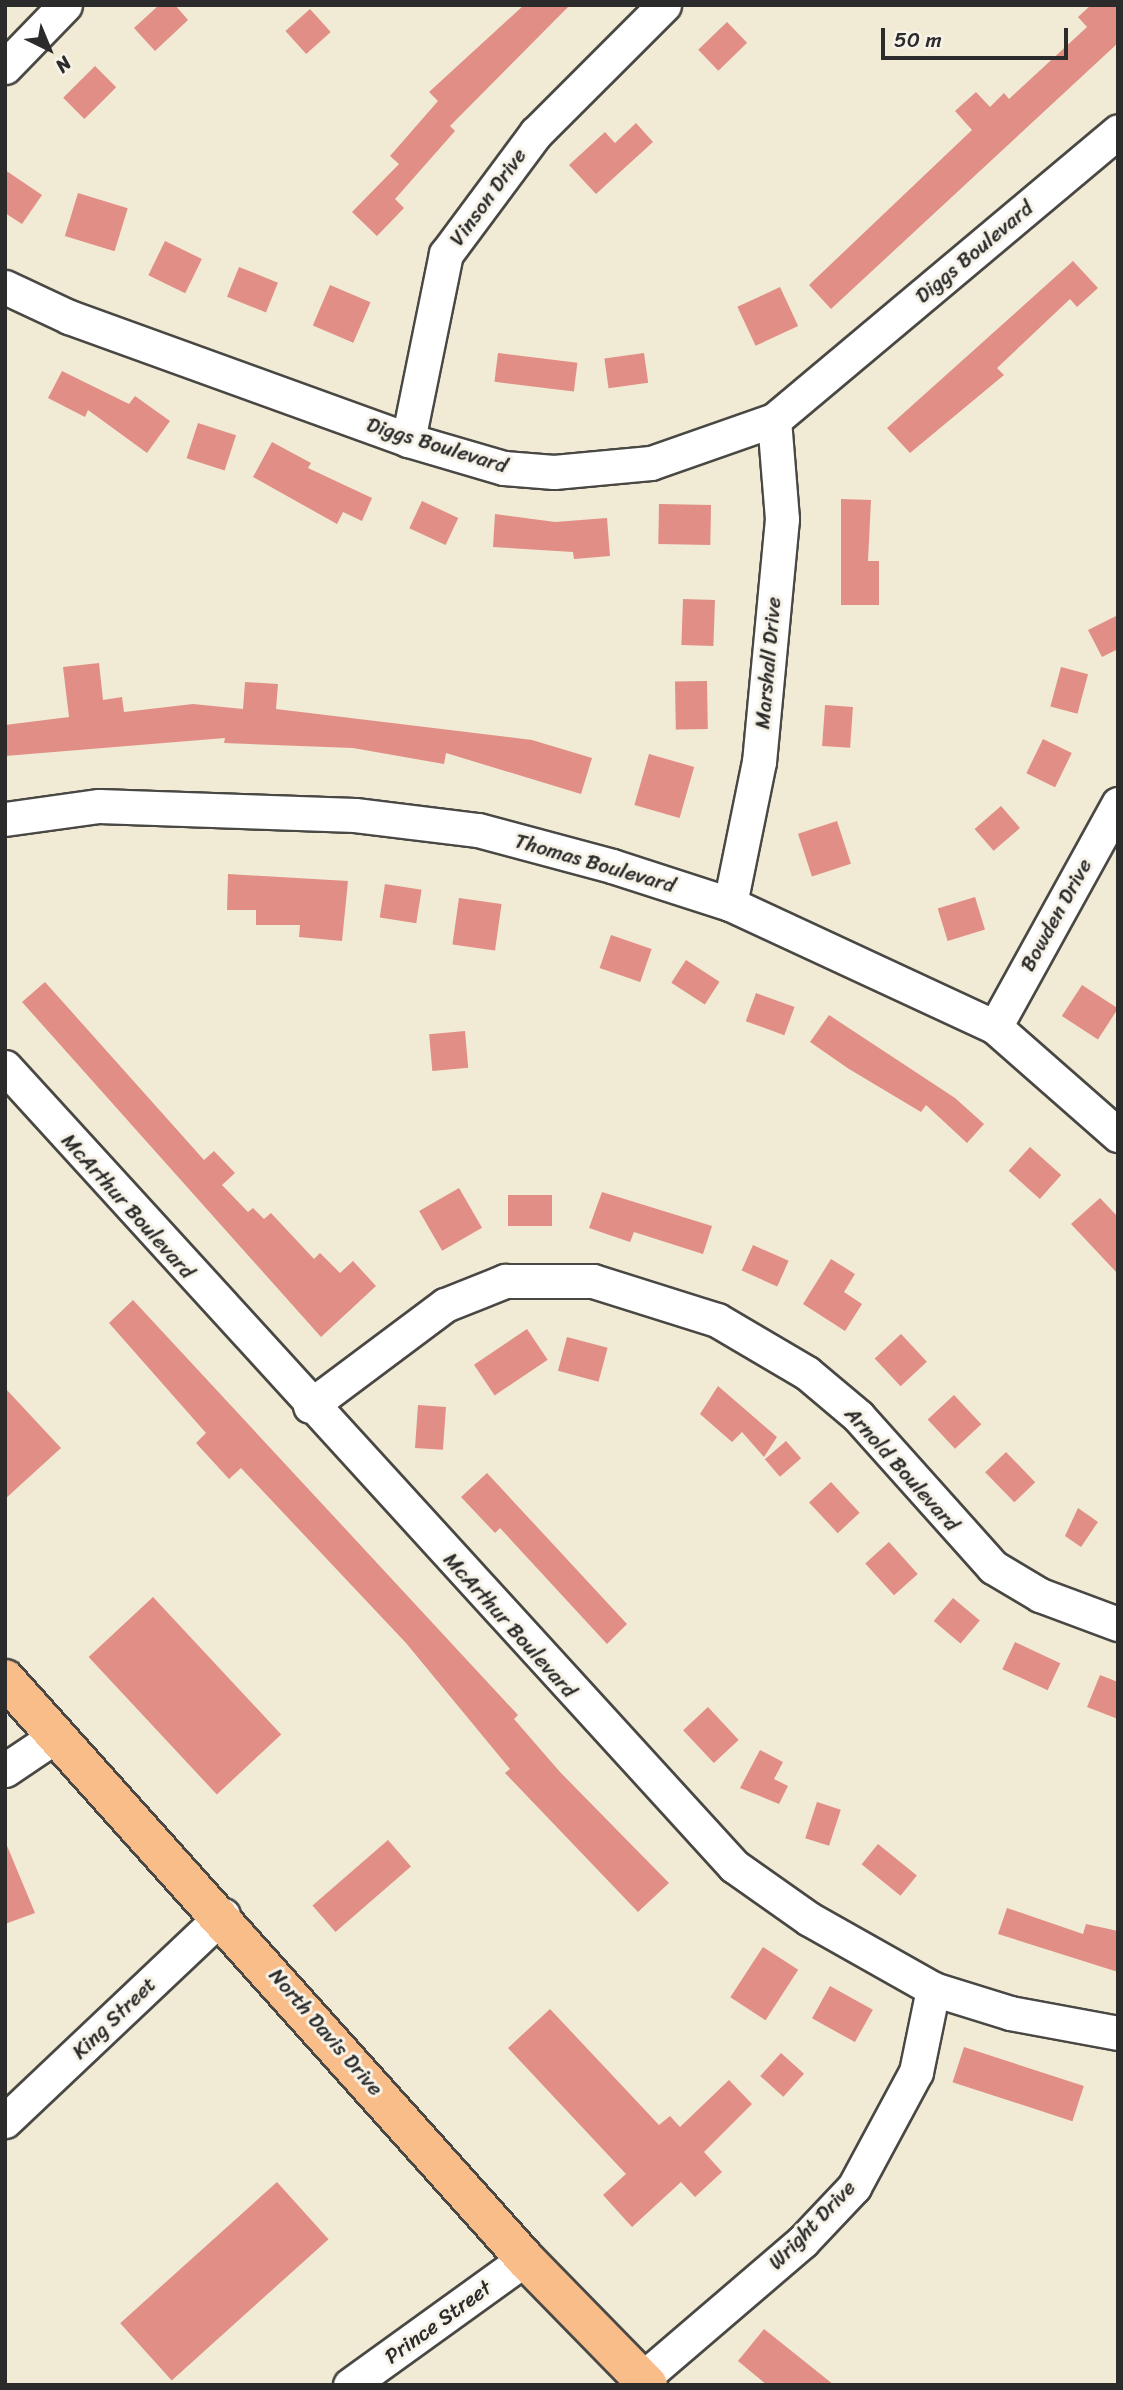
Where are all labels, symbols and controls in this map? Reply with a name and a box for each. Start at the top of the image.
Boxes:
north arrow [14,14,84,84]
scale bar [885,14,1072,58]
text: 50 m [894,21,942,59]
text: N [48,48,80,81]
street label: Vinson Drive [444,143,532,251]
street label: Diggs Boulevard [910,196,1038,308]
street label: Diggs Boulevard [364,412,510,478]
street label: Marshall Drive [750,596,786,730]
street label: Thomas Boulevard [512,828,678,898]
street label: Bowden Drive [1015,854,1097,976]
street label: McArthur Boulevard [56,1128,200,1284]
street label: Arnold Boulevard [840,1402,964,1536]
street label: McArthur Boulevard [438,1547,582,1703]
street label: North Davis Drive [264,1963,388,2101]
street label: King Street [67,1972,161,2064]
street label: Wright Drive [763,2175,861,2275]
street label: Prince Street [380,2275,496,2369]

